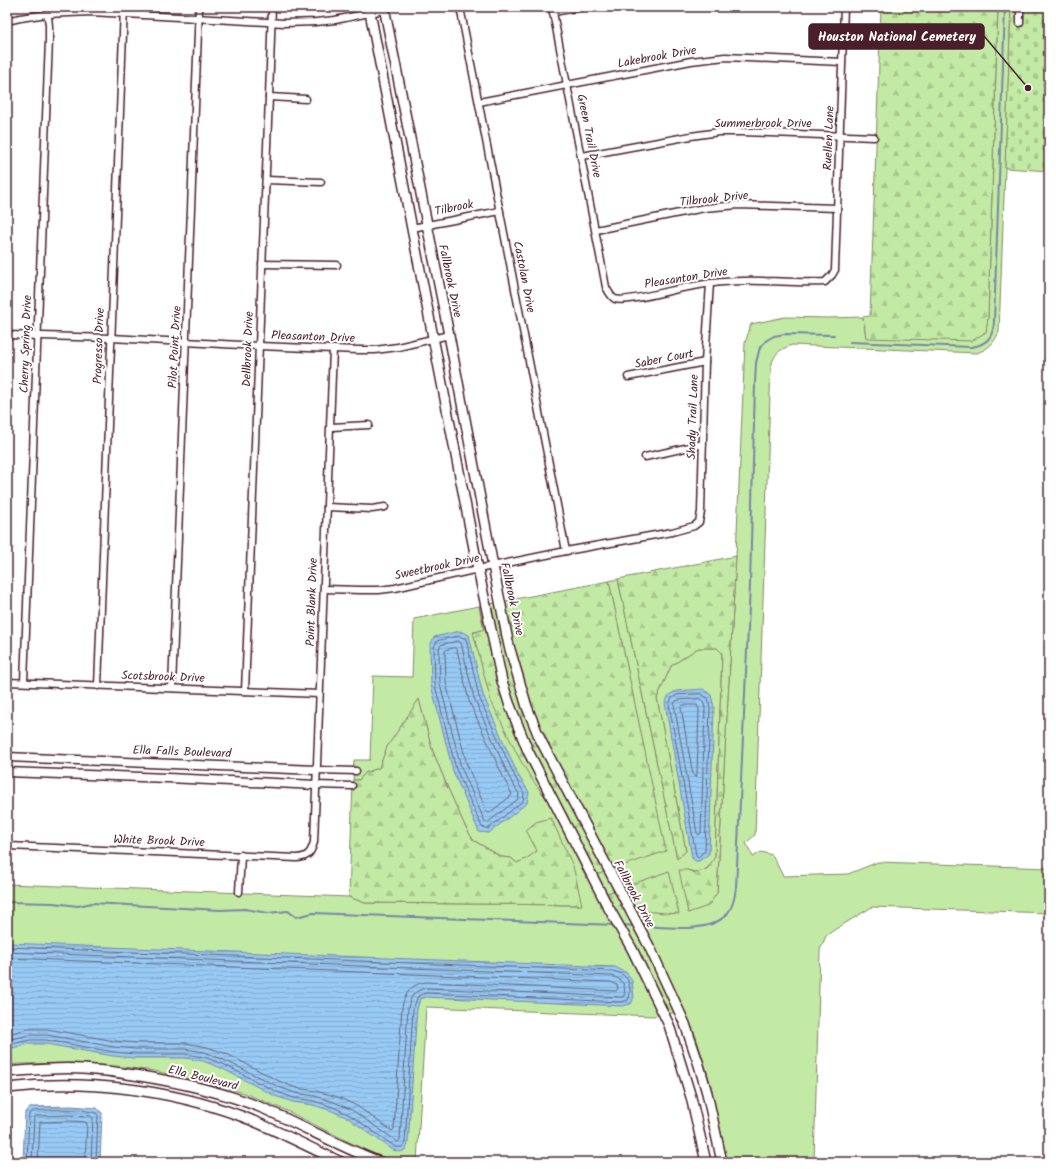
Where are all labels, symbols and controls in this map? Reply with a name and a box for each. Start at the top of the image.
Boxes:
callout: Houston National Cemetery [809,24,984,49]
text: Houston National Cemetery [818,27,976,48]
street label: Lakebrook Drive [616,41,699,73]
street label: Green Trail Drive [572,92,607,180]
street label: Ruellen Lane [818,105,840,171]
street label: Summerbrook Drive [714,114,812,133]
street label: Tilbrook Drive [679,186,750,212]
street label: Tilbrook [433,195,475,221]
street label: Castolan Drive [508,239,540,315]
street label: Fallbrook Drive [433,243,467,320]
street label: Pleasanton Drive [643,262,730,294]
street label: Cherry Spring Drive [15,294,37,393]
street label: Pilot Point Drive [163,305,187,389]
street label: Progresso Drive [88,307,110,385]
street label: Dellbrook Drive [237,310,259,387]
street label: Pleasanton Drive [271,326,356,348]
street label: Saber Court [633,344,695,374]
street label: Shady Trail Lane [682,373,704,460]
street label: Sweetbrook Drive [393,549,482,585]
street label: Point Blank Drive [301,557,323,647]
street label: Fallbrook Drive [495,561,529,638]
street label: Scotsbrook Drive [121,666,206,688]
street label: Ella Falls Boulevard [132,741,233,763]
street label: White Brook Drive [113,830,206,852]
street label: Fallbrook Drive [608,857,660,932]
street label: Ella Boulevard [166,1060,241,1096]

